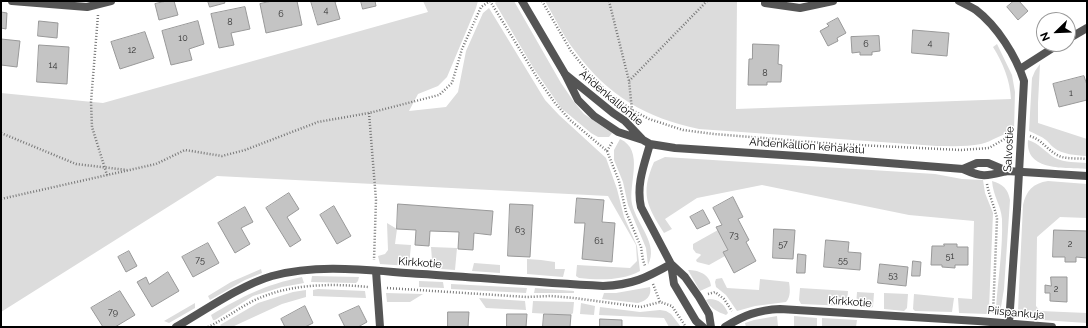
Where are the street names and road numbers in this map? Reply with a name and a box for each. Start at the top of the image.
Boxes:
street label: Ahdenkalliontie [576,67,646,129]
street label: Salvostie [1001,126,1017,172]
street label: Ahdenkallion kehäkatu [749,135,865,157]
street label: Kirkkotie [398,255,442,271]
street label: Kirkkotie [828,294,872,310]
street label: Piispankuja [987,304,1045,322]

